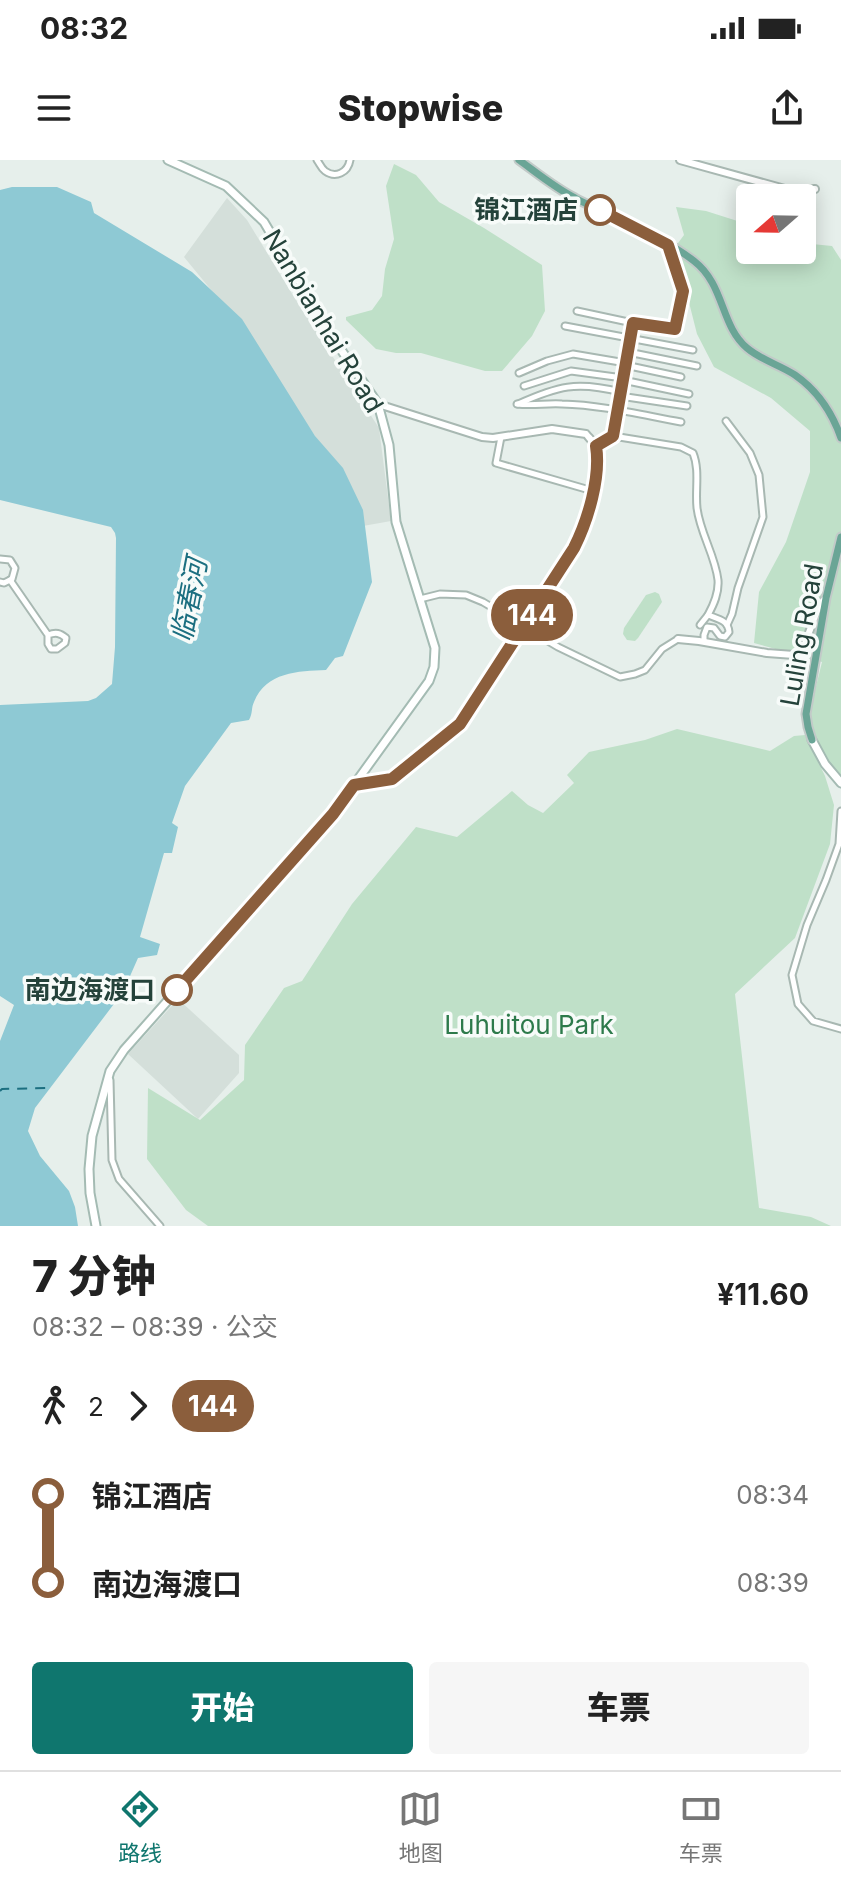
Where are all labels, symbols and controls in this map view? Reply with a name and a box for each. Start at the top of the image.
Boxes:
text: 08:32 [40,10,128,46]
icon: menu [32,86,76,130]
text: Stopwise [338,86,503,130]
icon: share [765,86,809,130]
north arrow [736,184,816,264]
map controls [736,184,816,264]
place label: 锦江酒店 [474,194,578,225]
marker: 锦江酒店 [585,195,615,225]
street label: Nanbianhai Road [257,224,390,418]
water label: 临春河 [164,551,215,644]
street label: Luling Road [774,561,829,709]
line badge: 144 [486,589,578,641]
text: 144 [507,598,557,632]
place label: 南边海渡口 [25,974,155,1005]
marker: 南边海渡口 [162,975,192,1005]
park label: Luhuitou Park [444,1009,614,1040]
text: 7 分钟 [32,1249,156,1303]
text: ¥11.60 [717,1276,809,1312]
text: 08:32 – 08:39 · 公交 [32,1311,278,1342]
icon: walk [32,1384,76,1428]
icon: forward [116,1384,160,1428]
text: 144 [188,1389,238,1423]
text: 2 [88,1391,104,1422]
text: 锦江酒店 [92,1478,212,1514]
text: 08:34 [736,1479,809,1510]
text: 南边海渡口 [92,1566,242,1602]
text: 08:39 [737,1567,809,1598]
button: 开始 [32,1662,413,1754]
button: 车票 [429,1662,809,1754]
tab: 路线 [118,1787,162,1867]
tab: 地图 [398,1787,443,1867]
tab: 车票 [679,1787,723,1867]

